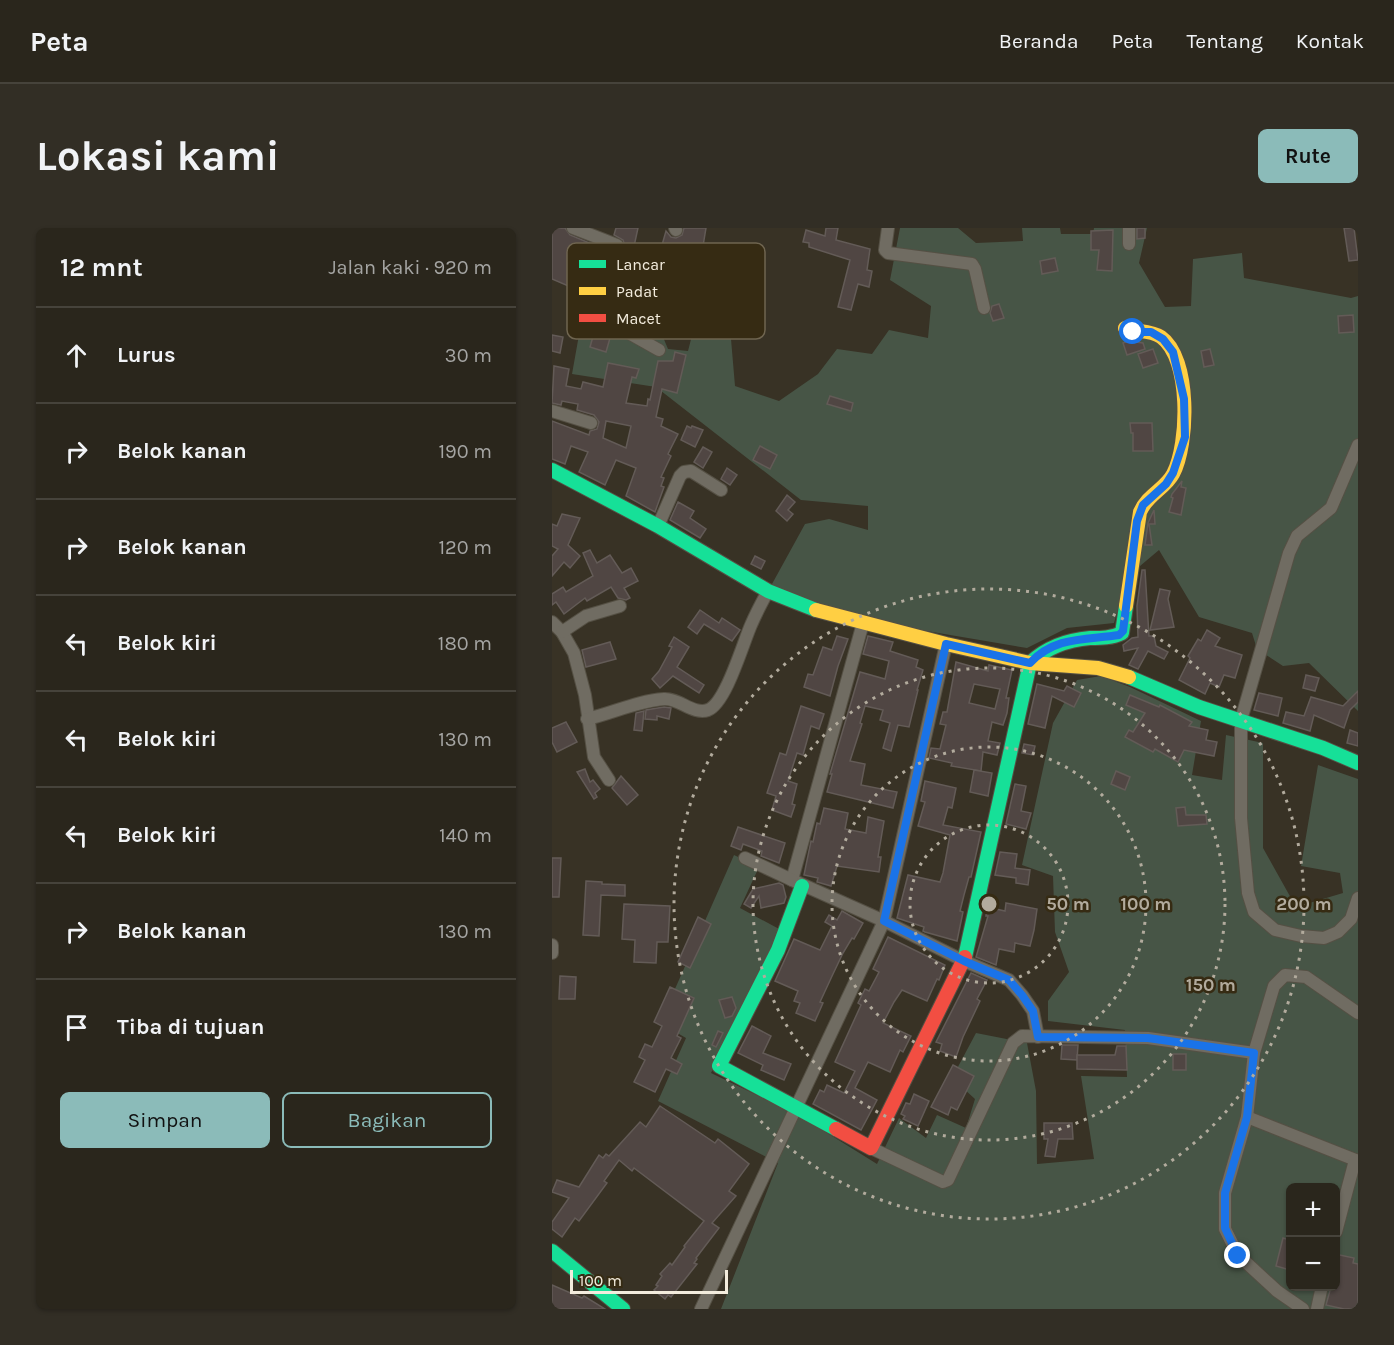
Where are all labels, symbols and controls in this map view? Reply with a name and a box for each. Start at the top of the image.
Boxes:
text: Peta [30,25,89,58]
text: Beranda [999,29,1079,53]
text: Peta [1112,29,1153,53]
text: Tentang [1186,29,1263,53]
text: Kontak [1296,29,1364,53]
button: Rute [1258,129,1358,183]
text: Lokasi kami [36,131,280,181]
legend [567,243,765,339]
text: 12 mnt [60,252,143,283]
text: Lancar [616,255,665,274]
text: Jalan kaki · 920 m [328,256,492,279]
text: Padat [616,282,658,301]
text: Macet [616,309,661,328]
route start [1119,318,1145,344]
icon: ahead [60,339,93,372]
text: Lurus [117,342,176,368]
text: 30 m [445,344,492,367]
icon: right [60,435,93,468]
text: Belok kanan [117,438,247,464]
text: 190 m [438,440,492,463]
icon: right [60,531,93,564]
text: Belok kanan [117,534,247,560]
text: 120 m [438,536,492,559]
icon: left [60,627,93,660]
text: Belok kiri [117,630,217,656]
text: 180 m [438,632,492,655]
icon: left [60,723,93,756]
text: Belok kiri [117,726,217,752]
text: 130 m [438,728,492,751]
icon: left [60,819,93,852]
text: Belok kiri [117,822,217,848]
text: 140 m [439,824,492,847]
text: 50 m [1046,893,1090,915]
text: 100 m [1121,893,1171,915]
text: 200 m [1276,893,1332,915]
centre of rings [979,894,999,914]
icon: right [60,915,93,948]
text: Belok kanan [117,918,247,944]
text: 130 m [438,920,492,943]
text: 150 m [1186,974,1236,996]
icon: arrive [60,1011,93,1044]
text: Tiba di tujuan [117,1014,264,1040]
button: Simpan [60,1092,270,1148]
button: Bagikan [282,1092,492,1148]
map controls [1286,1183,1340,1291]
button: + [1286,1183,1340,1237]
button: − [1286,1237,1340,1291]
route end [1224,1242,1250,1268]
scale bar [570,1267,728,1294]
text: 100 m [579,1271,622,1290]

